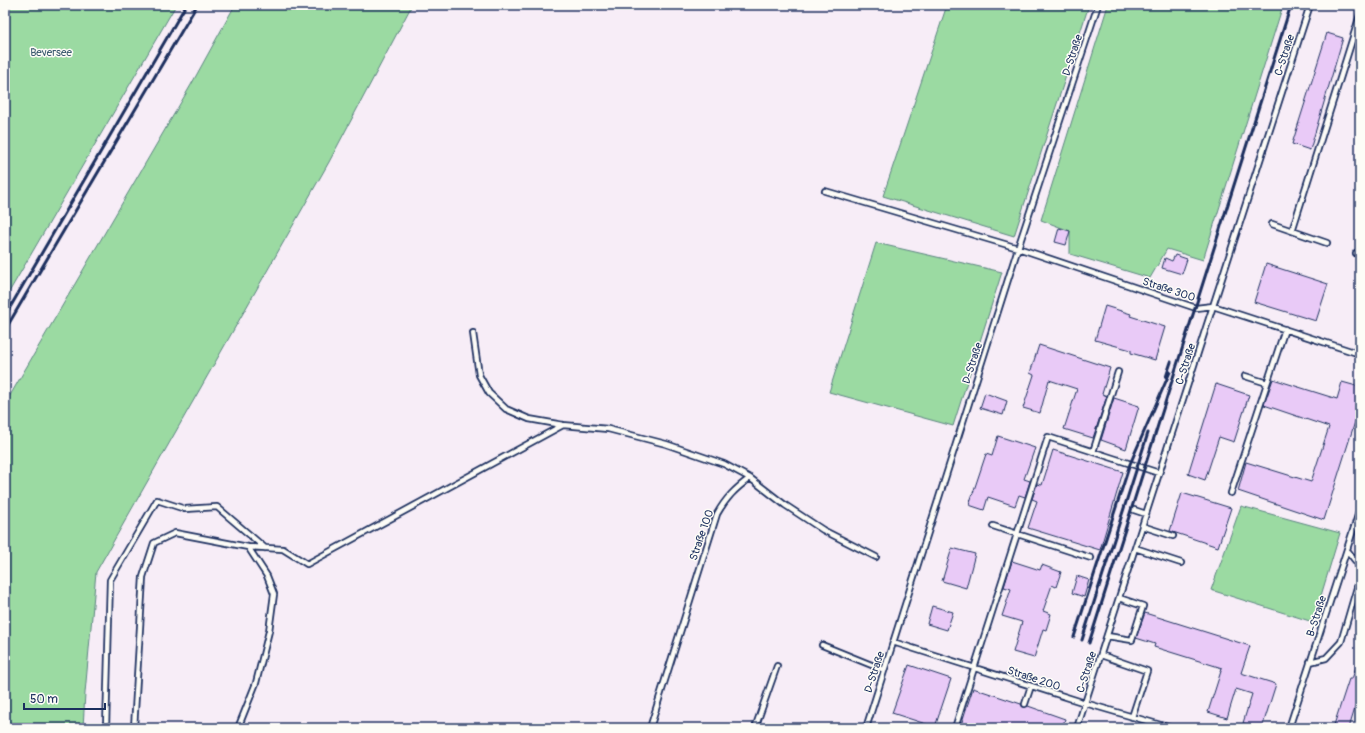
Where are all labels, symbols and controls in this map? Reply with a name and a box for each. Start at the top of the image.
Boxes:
street label: D-Straße [1060,32,1085,78]
street label: C-Straße [1272,32,1297,78]
park label: Beversee [30,46,72,59]
street label: Straße 300 [1141,275,1197,304]
street label: D-Straße [960,340,985,386]
street label: C-Straße [1173,341,1198,387]
street label: Straße 100 [687,508,716,562]
street label: B-Straße [1304,594,1329,638]
street label: D-Straße [862,649,887,695]
street label: C-Straße [1074,649,1099,695]
street label: Straße 200 [1006,664,1062,693]
scale bar [24,685,105,711]
text: 50 m [30,692,58,707]

